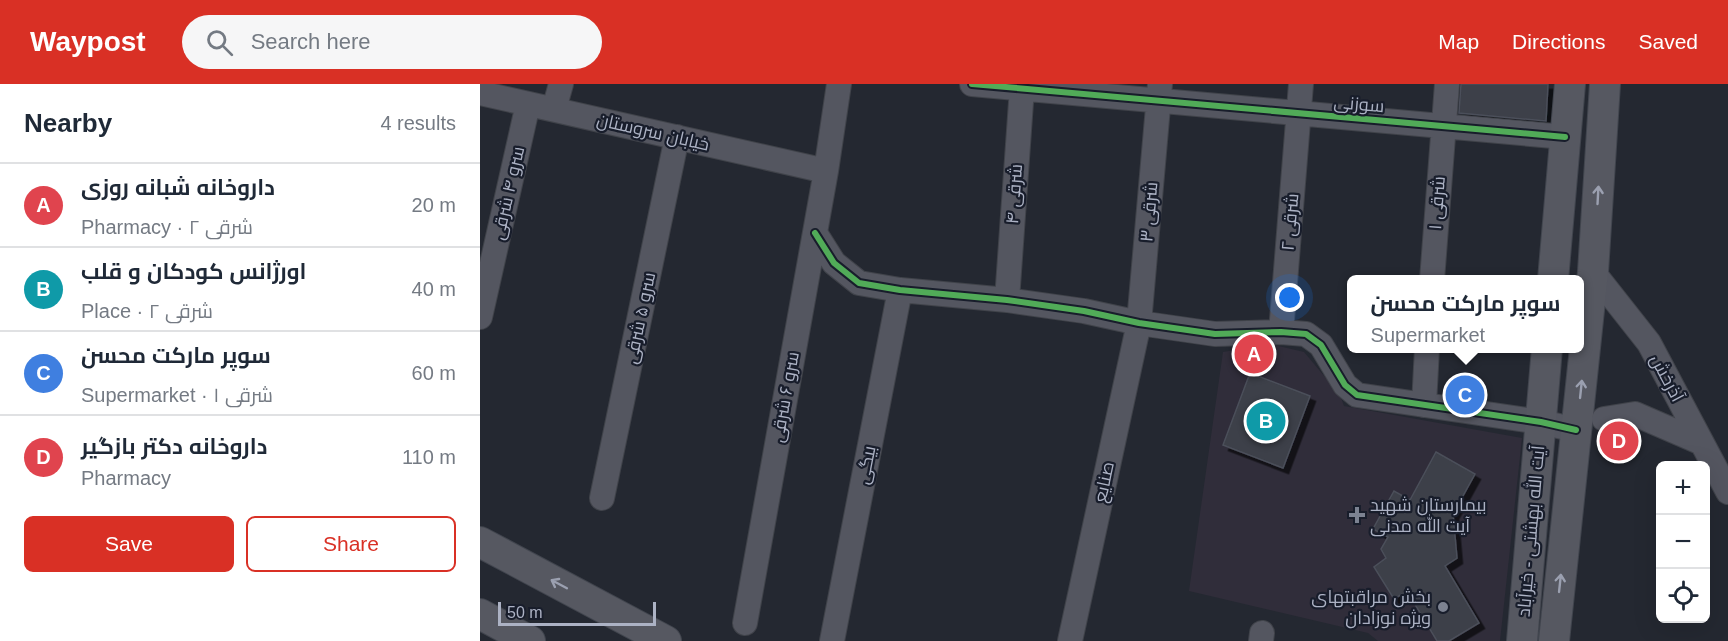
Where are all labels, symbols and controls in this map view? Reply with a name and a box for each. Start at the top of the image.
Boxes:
search box [182,15,602,69]
text: Waypost [30,26,146,57]
icon: search [203,26,236,59]
text: Search here [251,29,371,54]
text: Map [1438,30,1479,53]
text: Directions [1512,30,1605,53]
text: Saved [1638,30,1698,53]
street label: سوزنی [1333,92,1385,117]
text: Nearby [24,108,112,138]
street label: خیابان سروستان [595,109,711,156]
text: 4 results [380,112,456,134]
street label: سرو ۴ شرقی [488,144,529,242]
street label: شرقی ۴ [1002,163,1027,225]
text: داروخانه شبانه روزی [81,175,275,200]
street label: شرقی ۱ [1425,175,1450,231]
street label: شرقی ۳ [1136,181,1163,243]
one-way arrow [1593,185,1604,205]
street label: شرقی ۲ [1278,192,1303,252]
text: A [36,194,51,216]
text: 20 m [412,194,456,216]
text: Pharmacy · شرقی ۲ [81,216,253,238]
text: اورژانس کودکان و قلب [81,259,306,284]
street label: سرو ۵ شرقی [621,270,660,366]
popup [1347,275,1584,353]
text: B [36,278,51,300]
text: 40 m [412,278,456,300]
your location [1275,283,1304,312]
text: سوپر مارکت محسن [1371,291,1560,316]
text: Place · شرقی ۲ [81,300,213,322]
text: Supermarket [1371,324,1485,346]
pin: A [1234,332,1274,376]
text: سوپر مارکت محسن [81,343,271,368]
street label: سرو ۶ شرقی [767,350,804,444]
street label: آذرخش [1645,351,1688,406]
text: C [36,362,51,384]
text: 60 m [412,362,456,384]
pin: C [1446,372,1484,418]
one-way arrow [1576,379,1587,399]
text: Supermarket · شرقی ۱ [81,384,273,406]
pin: B [1246,398,1286,444]
pin: D [1600,418,1638,464]
text: داروخانه دکتر بازگیر [81,434,267,459]
street label: بیگی [852,444,880,486]
street label: آیت الله بهشتی - خیرآباد [1512,444,1549,618]
text: D [36,446,51,468]
text: 110 m [402,446,456,468]
street label: صنایع [1090,460,1120,505]
map controls [1656,461,1710,623]
button: + [1656,461,1710,515]
text: Pharmacy [81,467,171,489]
place label: بیمارستان شهید آیت الله مدنی [1370,495,1486,537]
marker: بیمارستان شهید آیت الله مدنی [1348,506,1366,524]
button: − [1656,515,1710,569]
button: Save [24,516,234,572]
button: Share [246,516,456,572]
button: locate [1656,569,1710,623]
one-way arrow [1555,573,1566,593]
one-way arrow [550,578,568,589]
place label: بخش مراقبتهای ویژه نوزادان [1311,587,1431,629]
scale bar [498,599,656,626]
marker: بخش مراقبتهای ویژه نوزادان [1436,600,1450,614]
text: 50 m [507,604,543,621]

